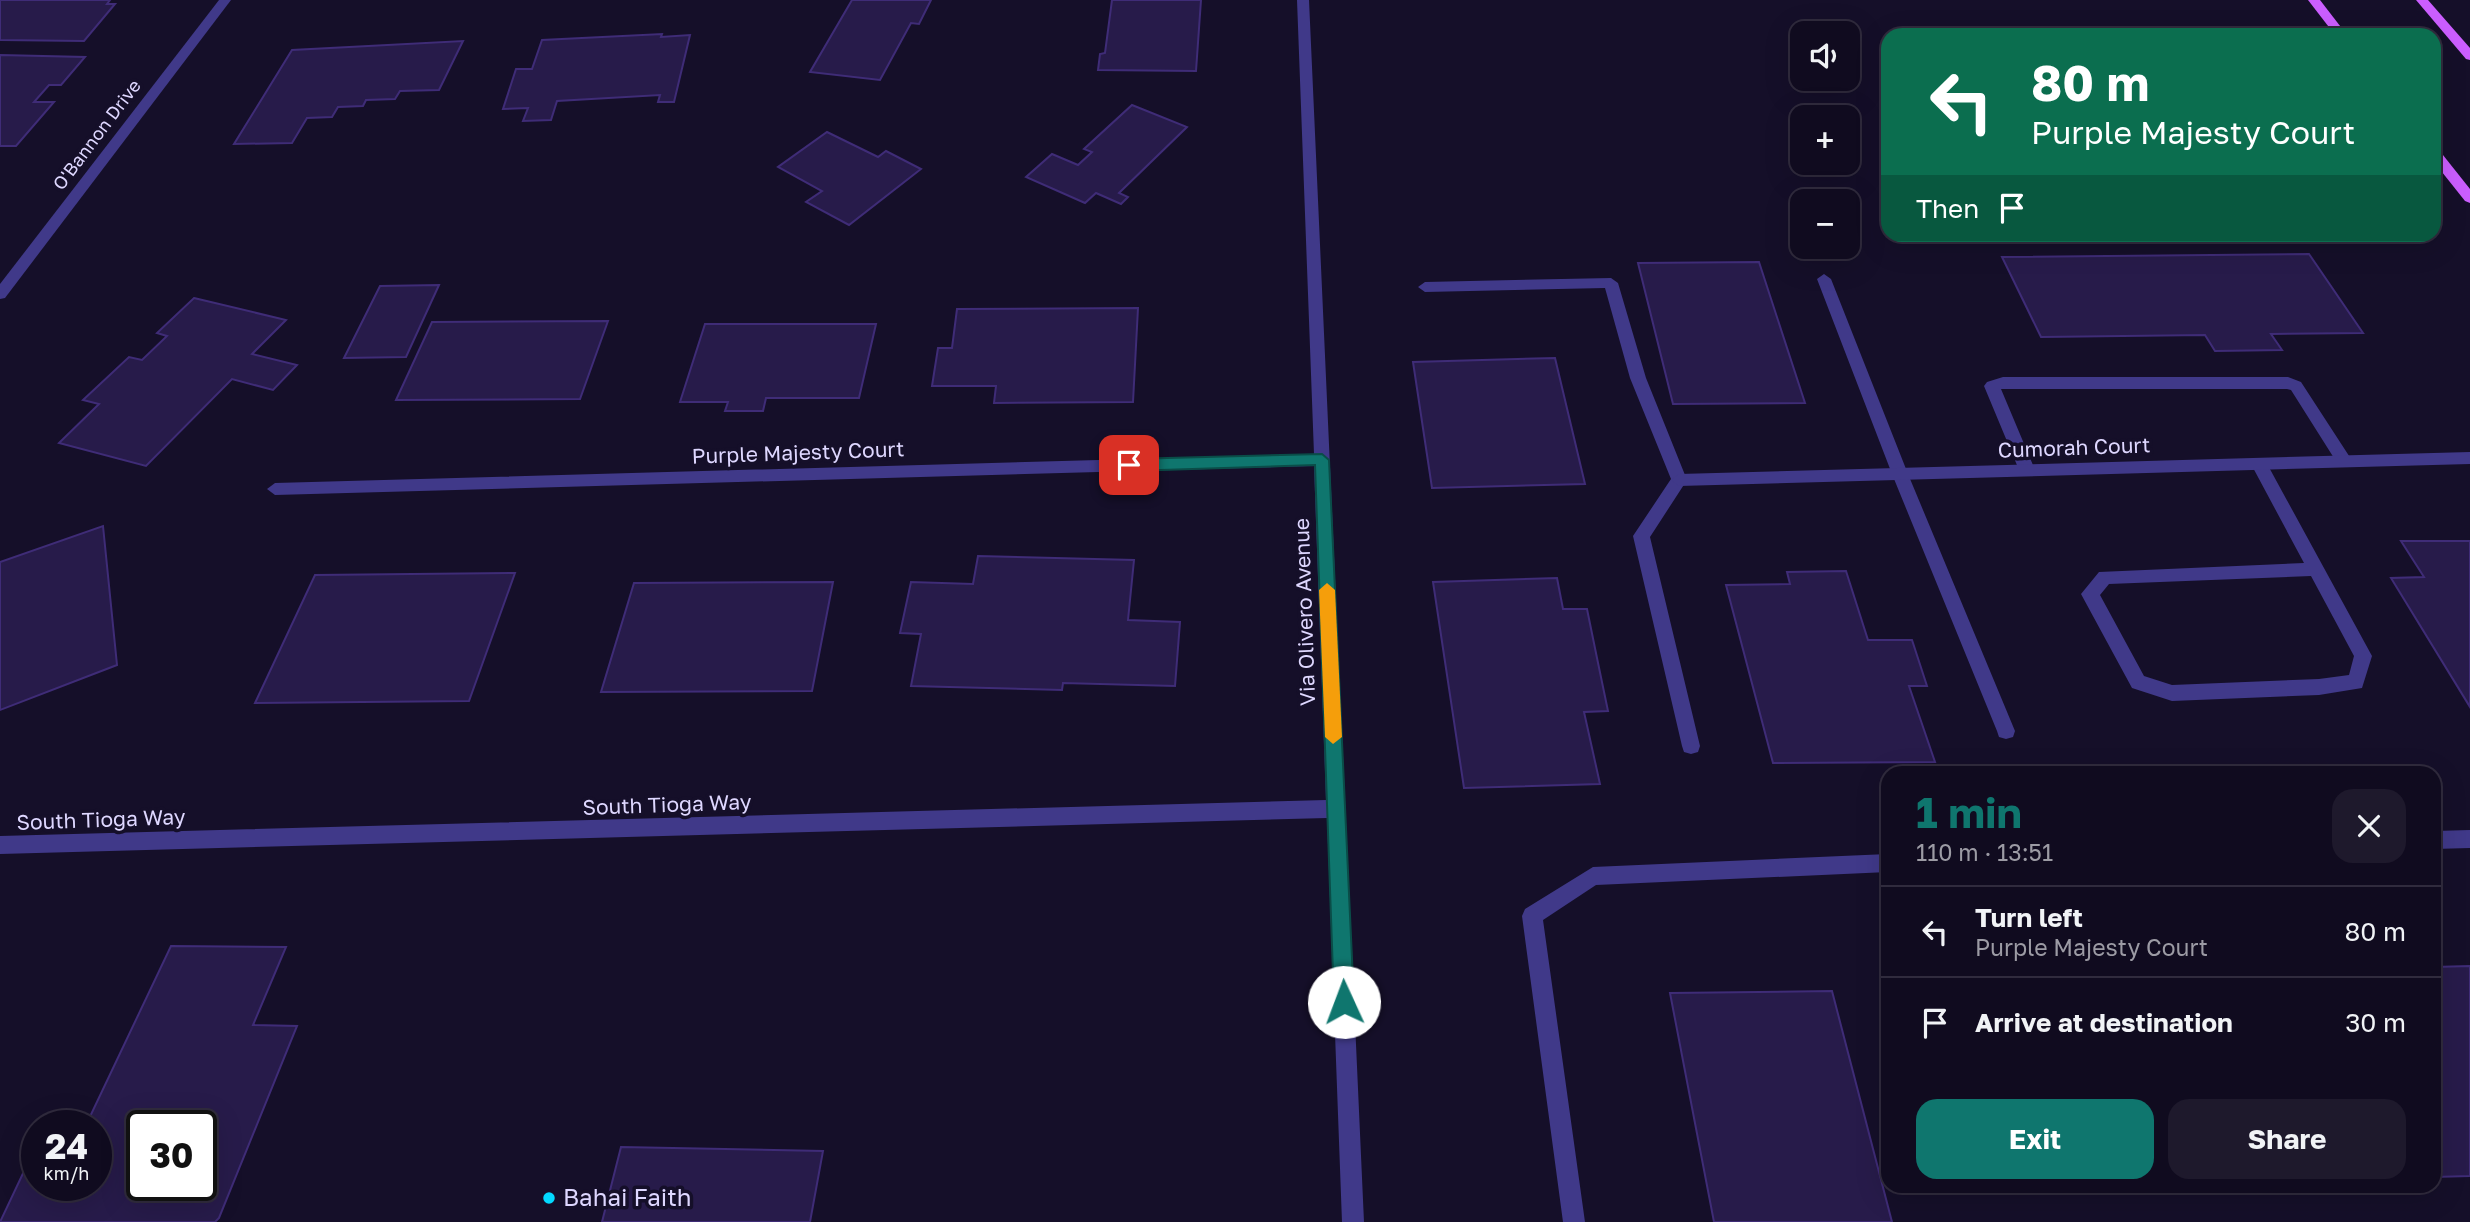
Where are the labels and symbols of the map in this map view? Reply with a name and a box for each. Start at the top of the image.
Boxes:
street label: O'Bannon Drive [48,75,145,194]
street label: Cumorah Court [1997,431,2151,463]
street label: Purple Majesty Court [691,435,905,469]
pin [1099,435,1159,495]
street label: Via Olivero Avenue [1288,518,1320,707]
street label: South Tioga Way [582,788,752,820]
street label: South Tioga Way [16,803,186,835]
position arrow [1307,965,1381,1039]
speed limit sign: 30 [126,1110,217,1201]
place label: Bahai Faith [563,1182,692,1211]
marker: Bahai Faith [541,1190,557,1206]

